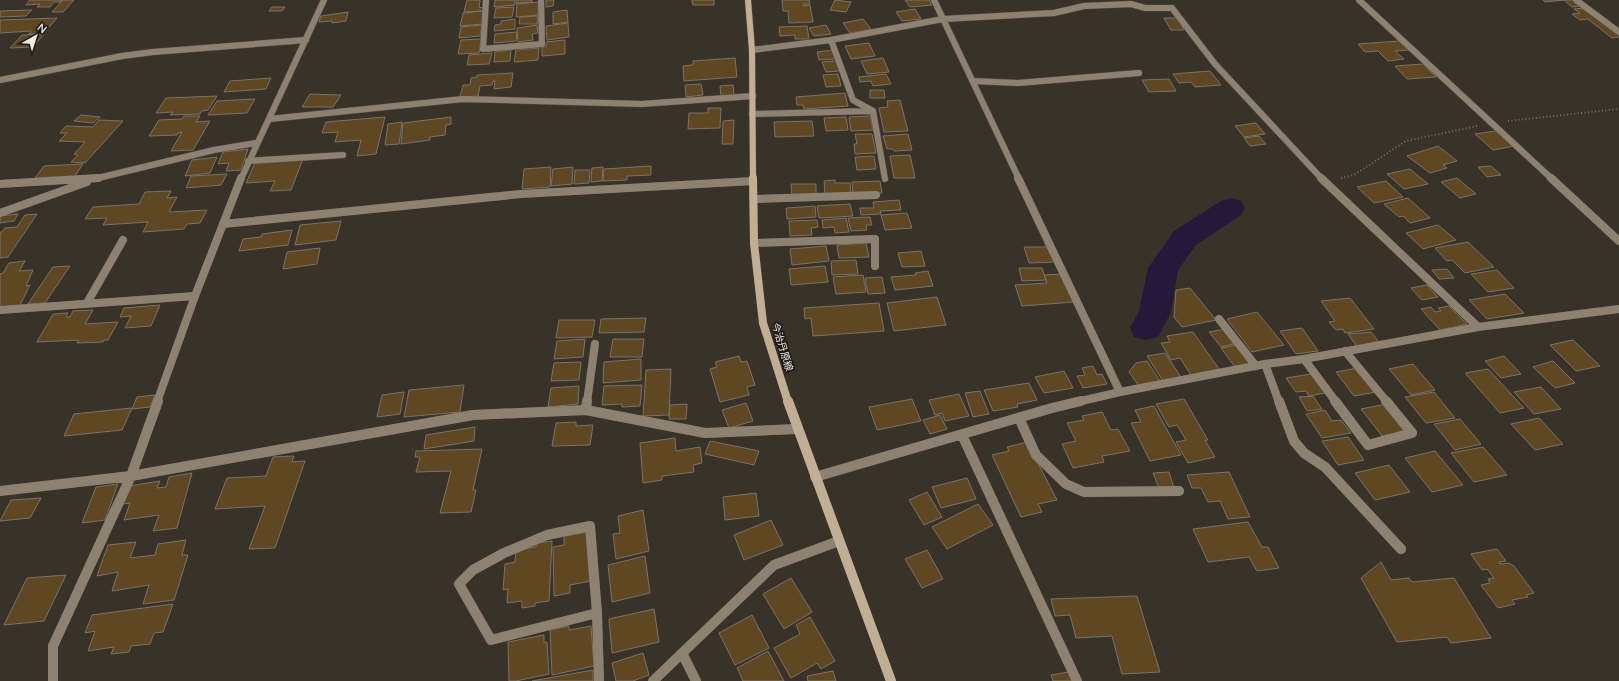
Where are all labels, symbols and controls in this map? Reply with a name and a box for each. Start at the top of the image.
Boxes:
north arrow [16,16,56,56]
text: N [34,20,50,37]
street label: 今治丹原線 [768,321,796,373]

